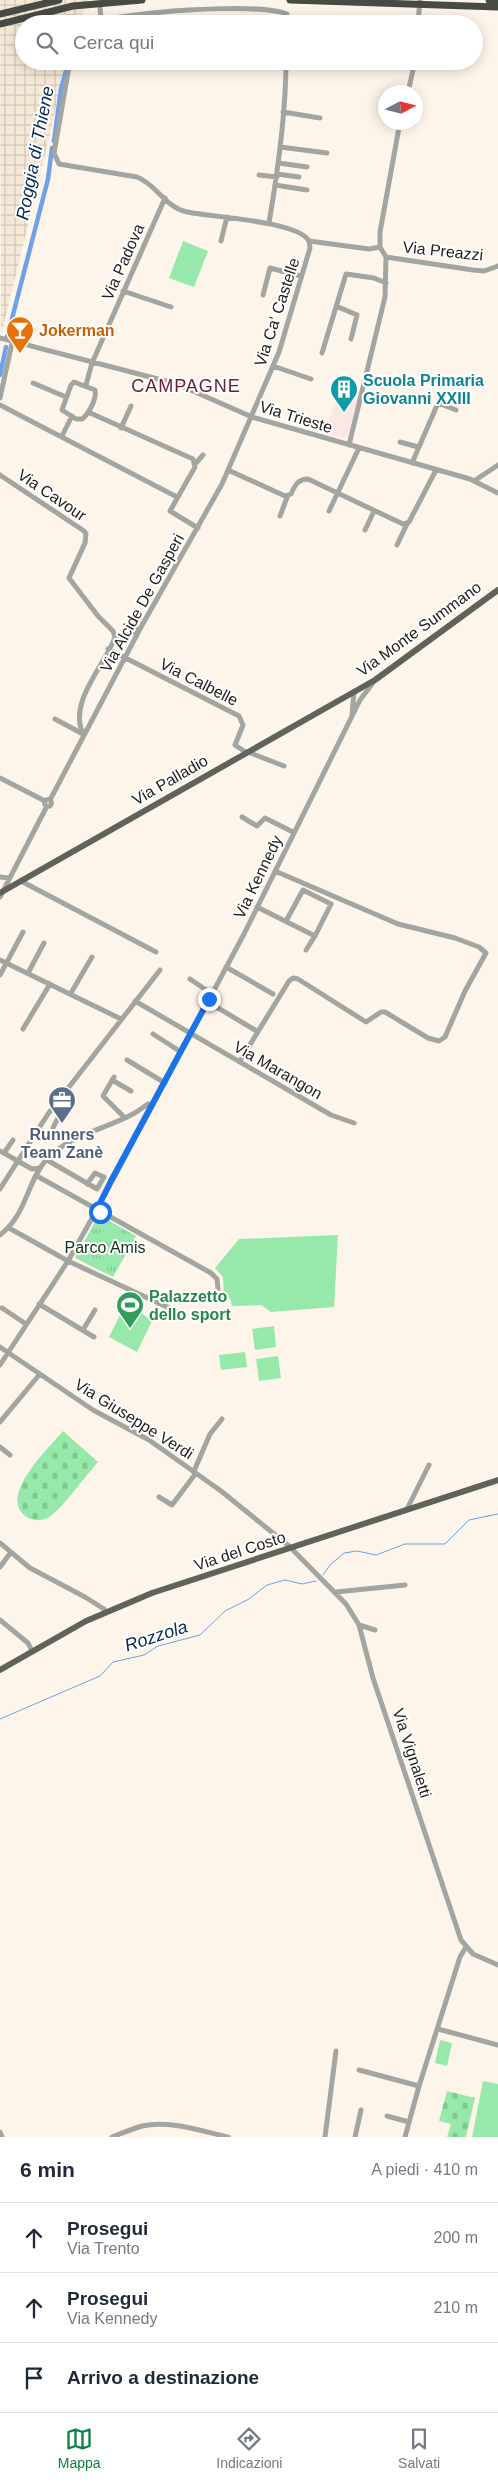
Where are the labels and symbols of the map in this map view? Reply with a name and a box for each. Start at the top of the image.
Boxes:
water label: Roggia di Thiene [12,84,58,222]
north arrow [378,85,423,130]
street label: Via Padova [99,221,147,303]
street label: Via Preazzi [402,238,484,264]
street label: Via Ca' Castelle [251,256,303,368]
bar icon: Jokerman [5,315,35,354]
place label: Jokerman [39,322,115,339]
place label: Scuola Primaria Giovanni XXIII [363,372,484,407]
building icon: Scuola Primaria Giovanni XXIII [329,374,359,413]
district label: CAMPAGNE [131,376,241,396]
street label: Via Trieste [258,398,335,436]
street label: Via Cavour [15,466,90,524]
street label: Via Alcide De Gasperi [97,531,187,675]
street label: Via Monte Summano [354,578,484,680]
street label: Via Calbelle [157,655,241,709]
street label: Via Palladio [129,752,211,808]
street label: Via Kennedy [231,833,285,921]
route end [198,988,221,1011]
street label: Via Marangon [231,1038,325,1102]
office icon: Runners Team Zanè [47,1085,77,1124]
place label: Runners Team Zanè [21,1126,103,1161]
route start [89,1201,112,1224]
park label: Parco Amis [65,1239,145,1256]
place label: Palazzetto dello sport [149,1288,231,1323]
sports icon: Palazzetto dello sport [115,1290,145,1329]
street label: Via Giuseppe Verdi [72,1376,196,1462]
street label: Via del Costo [192,1528,288,1574]
water label: Rozzola [122,1616,190,1656]
street label: Via Vignaletti [390,1706,434,1800]

